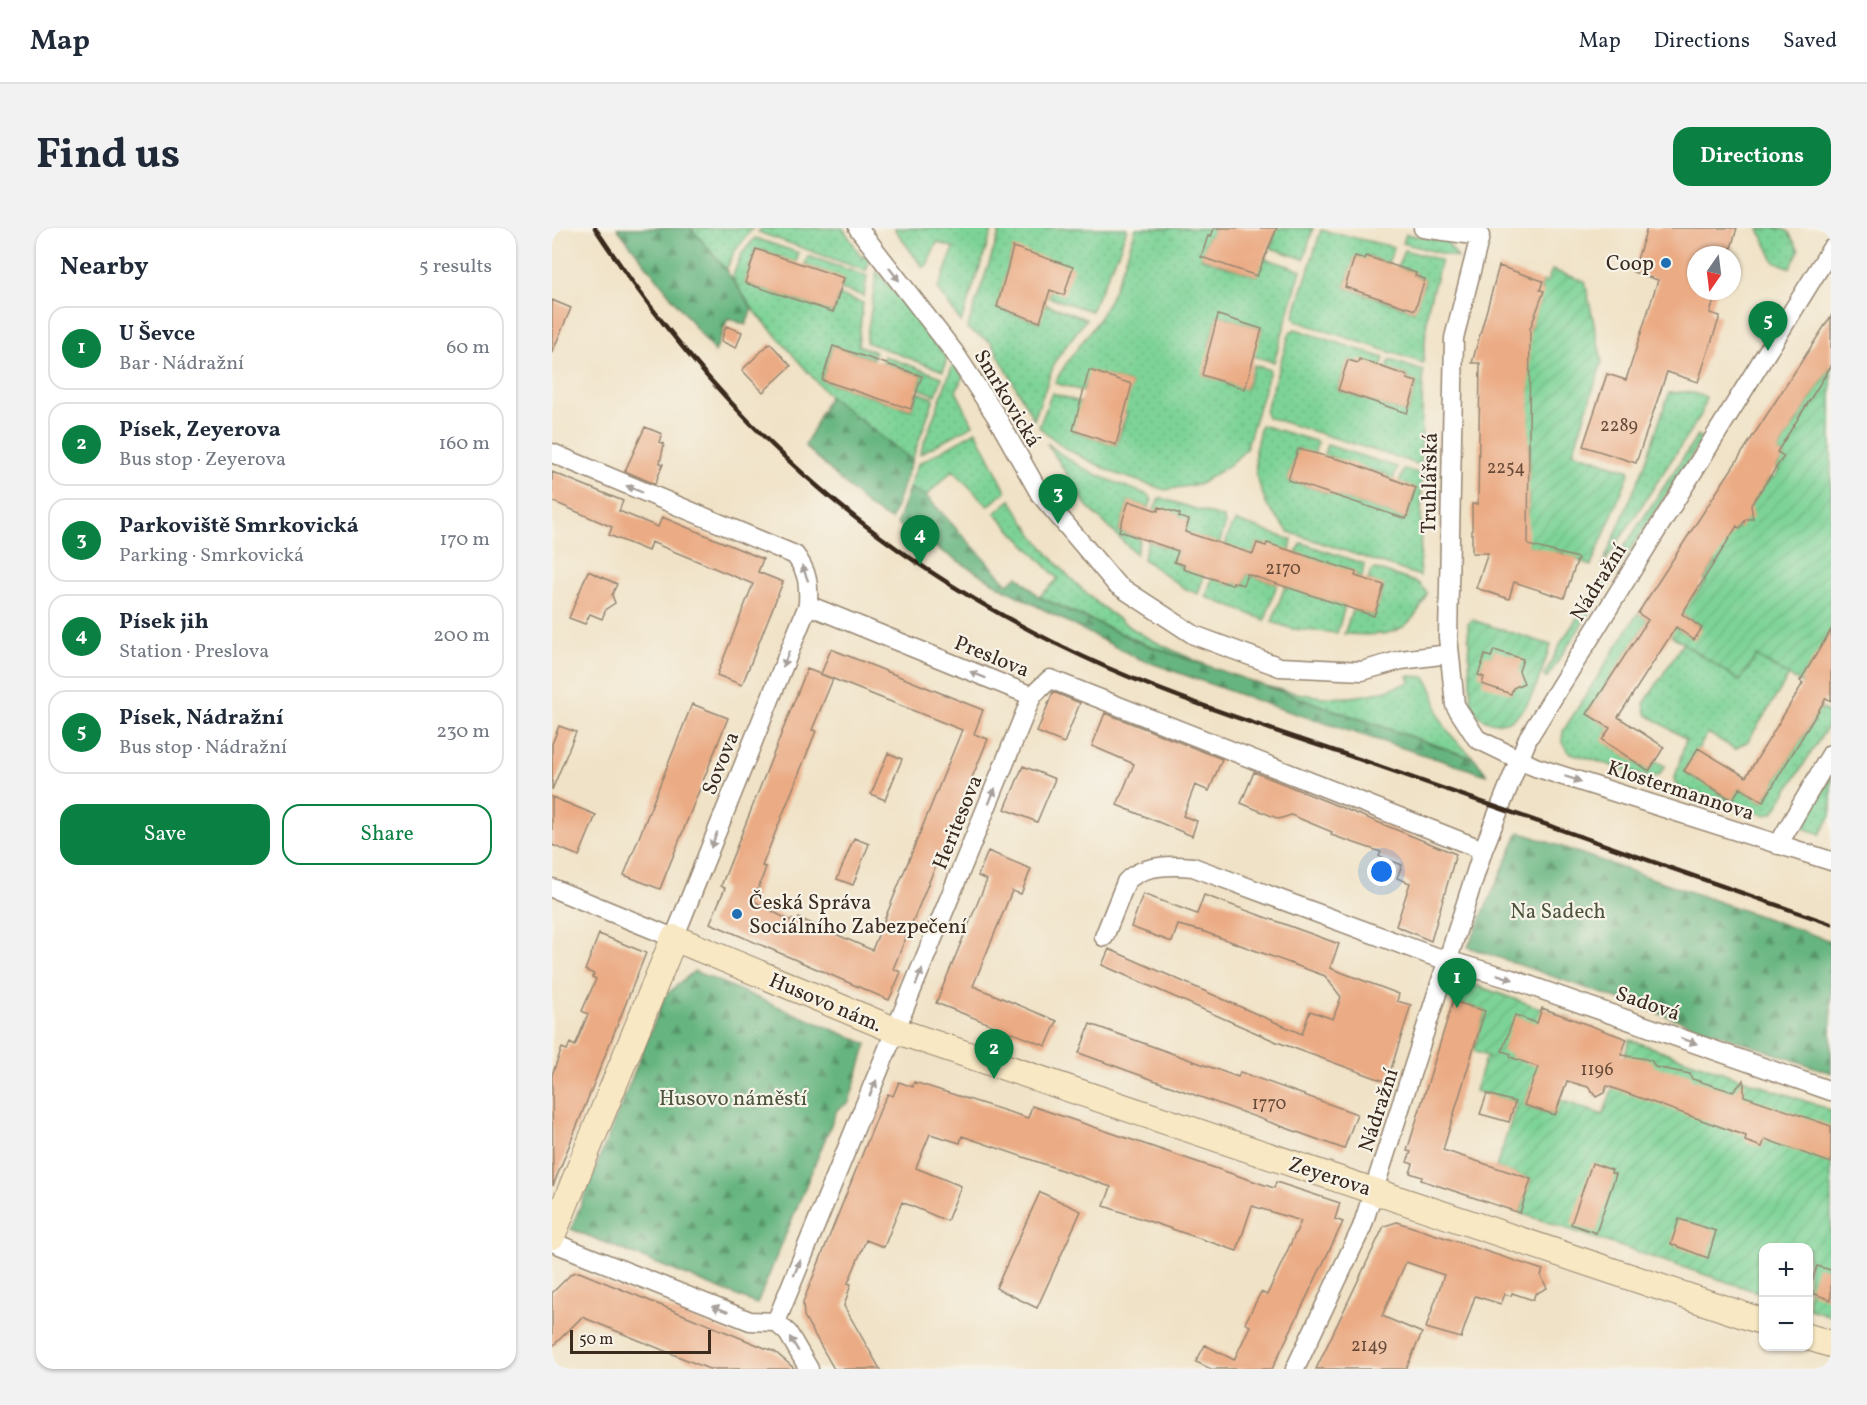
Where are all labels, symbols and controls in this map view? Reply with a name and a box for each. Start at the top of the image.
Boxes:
text: Map [30,22,90,61]
text: Map [1579,27,1621,56]
text: Directions [1654,27,1750,56]
text: Saved [1783,27,1837,56]
text: Find us [36,127,180,186]
button: Directions [1673,127,1831,186]
north arrow [1687,246,1741,300]
text: Nearby [60,249,149,285]
place label: Coop [1606,250,1654,279]
text: 5 results [419,253,492,281]
marker: Coop [1659,256,1673,270]
one-way arrow [887,267,899,282]
pin: 5 [1748,302,1788,351]
text: U Ševce [119,319,195,350]
text: 1 [77,334,86,362]
text: 60 m [446,334,490,362]
street label: Smrkovická [966,344,1047,453]
text: Bar · Nádražní [119,350,244,378]
house number: 2289 [1600,414,1638,439]
text: Písek, Zeyerova [119,415,281,446]
text: 2 [76,430,87,458]
text: 160 m [438,430,490,458]
street label: Truhlářská [1415,432,1446,534]
text: Bus stop · Zeyerova [119,446,286,474]
house number: 2254 [1487,456,1525,481]
pin: 3 [1038,474,1078,524]
one-way arrow [626,484,643,493]
text: Parkoviště Smrkovická [119,511,359,542]
pin: 4 [900,516,940,565]
text: 3 [76,526,87,554]
text: 170 m [440,526,490,554]
street label: Nádražní [1564,538,1635,627]
text: Parking · Smrkovická [119,542,304,570]
house number: 2170 [1265,557,1301,582]
one-way arrow [800,564,810,582]
text: Písek jih [119,607,209,638]
text: 4 [75,622,88,650]
text: 200 m [433,622,490,650]
street label: Preslova [950,629,1033,686]
text: Station · Preslova [119,638,269,666]
one-way arrow [781,651,791,669]
one-way arrow [968,669,986,679]
text: Písek, Nádražní [119,703,284,734]
text: 5 [77,718,86,746]
text: 230 m [436,718,490,746]
street label: Sovova [696,728,747,800]
text: Bus stop · Nádražní [119,734,287,762]
street label: Klostermannova [1603,754,1758,829]
street label: Heritesova [926,771,990,874]
one-way arrow [1564,775,1582,784]
one-way arrow [988,787,997,805]
button: Save [60,804,270,865]
button: Share [282,804,492,865]
one-way arrow [709,832,719,850]
your location [1367,857,1396,886]
place label: Česká Správa Sociálního Zabezpečení [749,889,967,942]
park label: Na Sadech [1510,898,1606,927]
marker: Česká Správa Sociálního Zabezpečení [730,907,744,921]
pin: 1 [1438,958,1476,1008]
street label: Husovo nám. [764,967,886,1040]
one-way arrow [915,968,924,986]
one-way arrow [1496,972,1514,982]
street label: Sadová [1611,980,1684,1029]
pin: 2 [974,1030,1014,1079]
one-way arrow [1680,1037,1698,1047]
house number: 1196 [1580,1058,1614,1083]
street label: Nádražní [1352,1064,1407,1156]
one-way arrow [868,1079,877,1096]
park label: Husovo náměstí [659,1085,808,1114]
house number: 1770 [1252,1092,1286,1117]
street label: Zeyerova [1284,1150,1375,1204]
map controls [1759,1243,1813,1351]
button: + [1759,1243,1813,1297]
one-way arrow [792,1258,802,1276]
button: − [1759,1297,1813,1351]
one-way arrow [711,1304,729,1313]
scale bar [570,1327,711,1354]
text: 50 m [579,1329,613,1351]
house number: 2149 [1351,1334,1387,1359]
one-way arrow [789,1336,800,1352]

